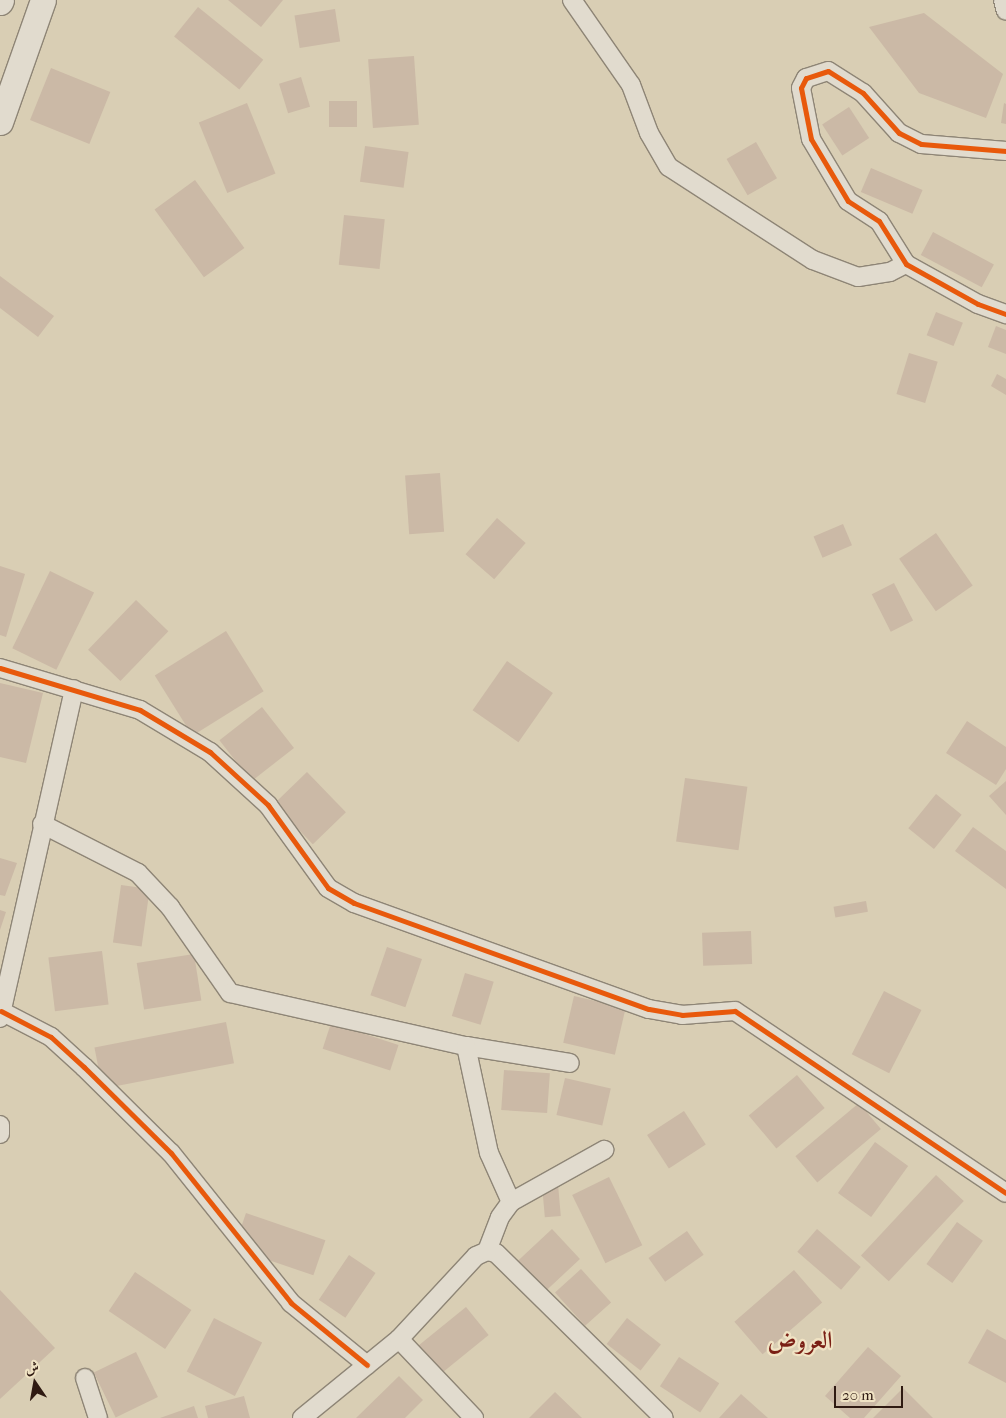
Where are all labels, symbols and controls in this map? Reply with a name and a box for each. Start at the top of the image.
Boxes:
district label: العروض [767,1327,833,1355]
north arrow [10,1358,60,1408]
text: ش [23,1358,40,1378]
scale bar [836,1376,905,1408]
text: 20 m [842,1386,874,1404]

